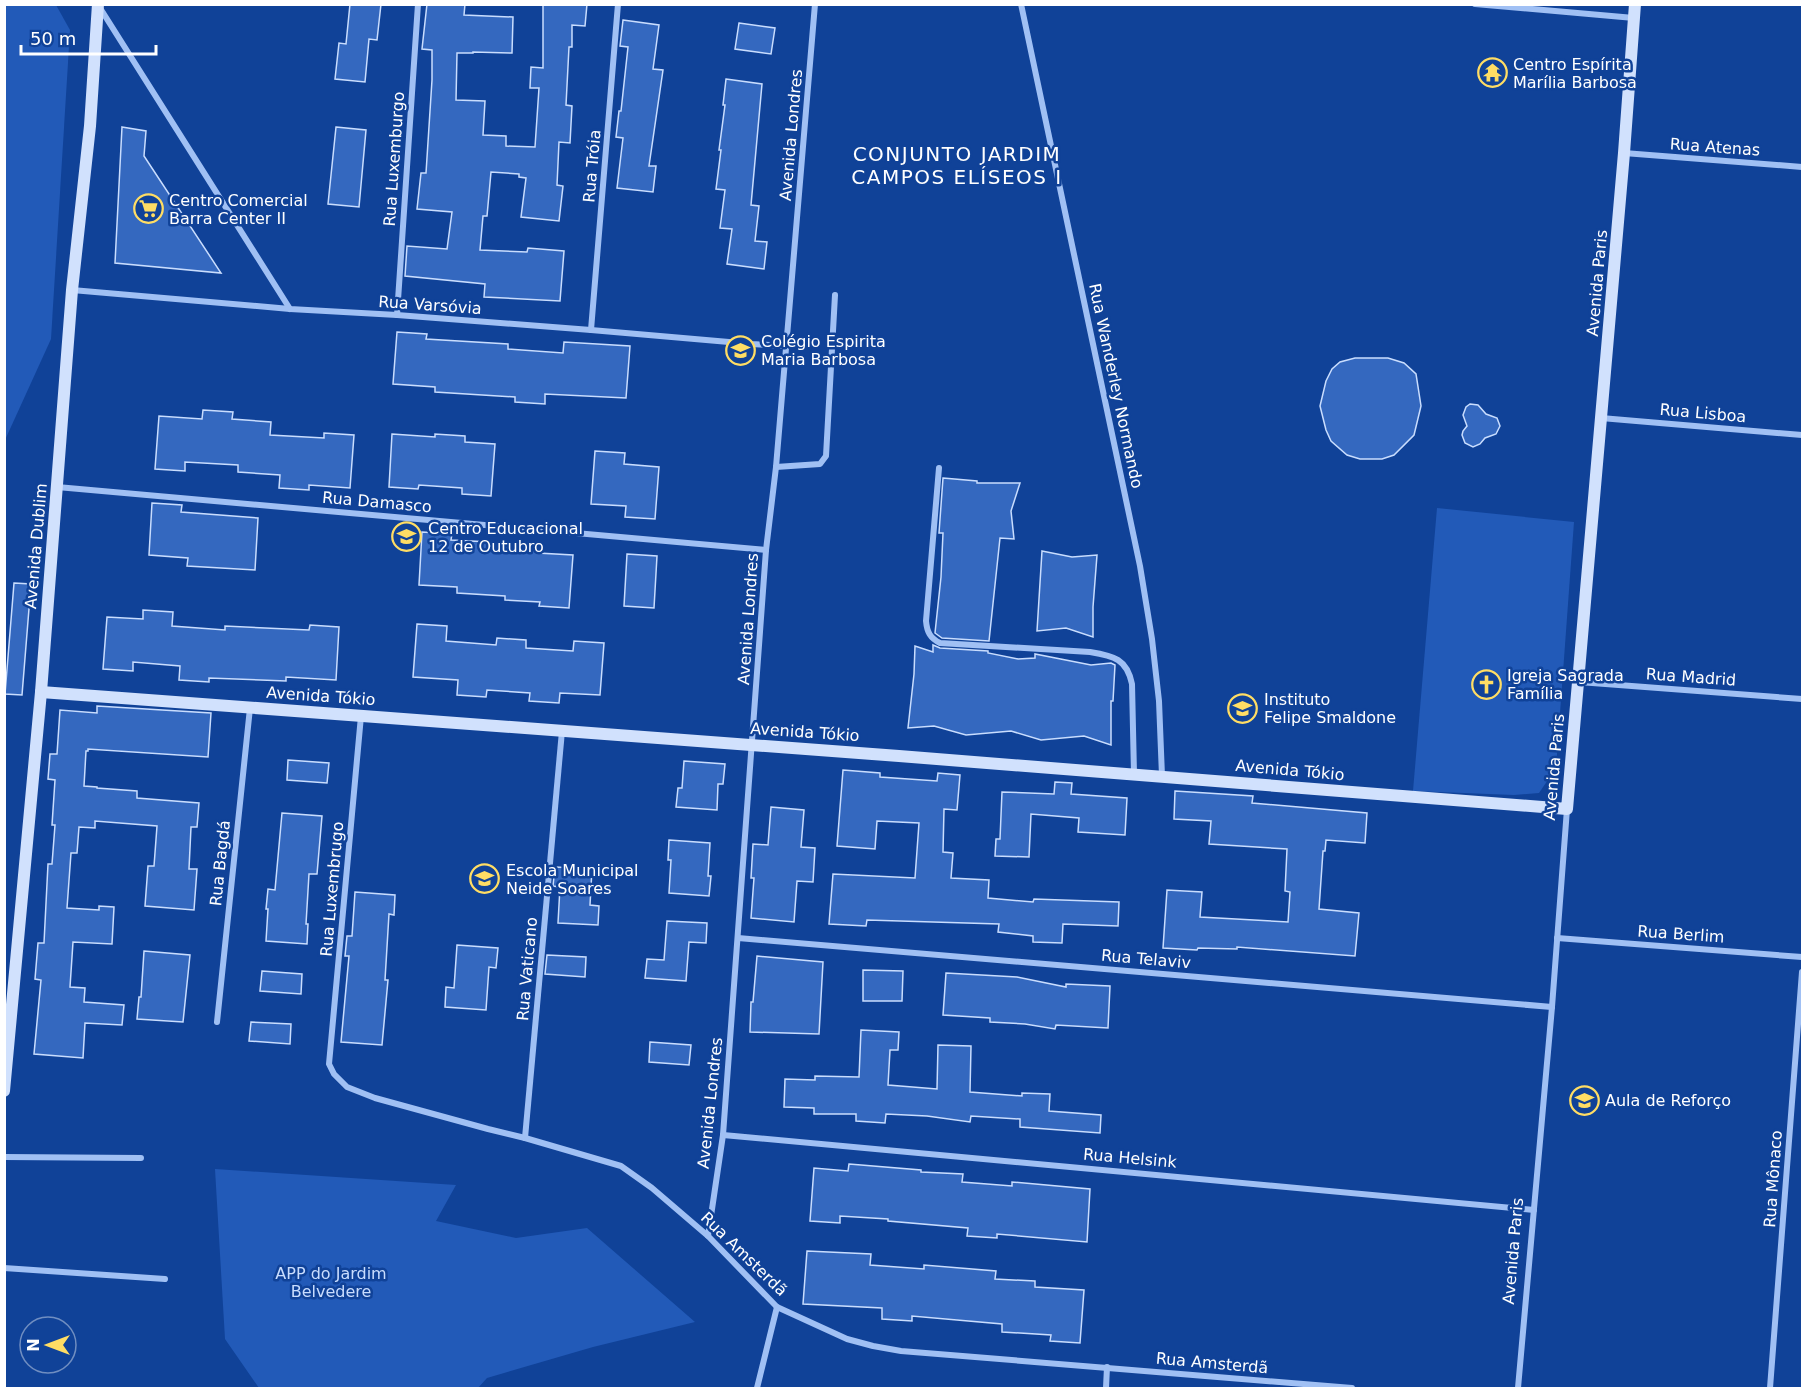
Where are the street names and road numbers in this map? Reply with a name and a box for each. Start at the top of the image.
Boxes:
street label: Avenida Londres [776,68,806,202]
street label: Rua Luxemburgo [380,91,408,227]
street label: Rua Tróia [579,129,605,203]
street label: Rua Atenas [1669,134,1761,160]
street label: Avenida Paris [1583,229,1611,337]
street label: Rua Wanderley Normando [1085,282,1147,490]
street label: Rua Varsóvia [378,292,482,318]
street label: Rua Lisboa [1659,400,1747,426]
street label: Avenida Dublim [21,482,51,610]
street label: Rua Damasco [321,488,433,516]
street label: Avenida Londres [734,552,762,686]
street label: Rua Madrid [1645,664,1737,690]
street label: Avenida Tókio [266,683,376,709]
street label: Avenida Paris [1540,713,1568,821]
street label: Avenida Tókio [750,719,860,745]
street label: Avenida Tókio [1235,756,1345,784]
street label: Rua Bagdá [206,819,234,907]
street label: Rua Luxembrugo [317,821,347,957]
street label: Rua Vaticano [513,916,541,1022]
street label: Rua Berlim [1637,921,1725,947]
street label: Rua Telaviv [1100,946,1192,972]
street label: Avenida Londres [694,1036,726,1170]
street label: Rua Mônaco [1760,1130,1786,1228]
street label: Rua Helsink [1082,1144,1178,1172]
street label: Avenida Paris [1499,1197,1527,1305]
street label: Rua Amsterdã [697,1208,791,1300]
street label: Rua Amsterdã [1155,1349,1269,1377]

